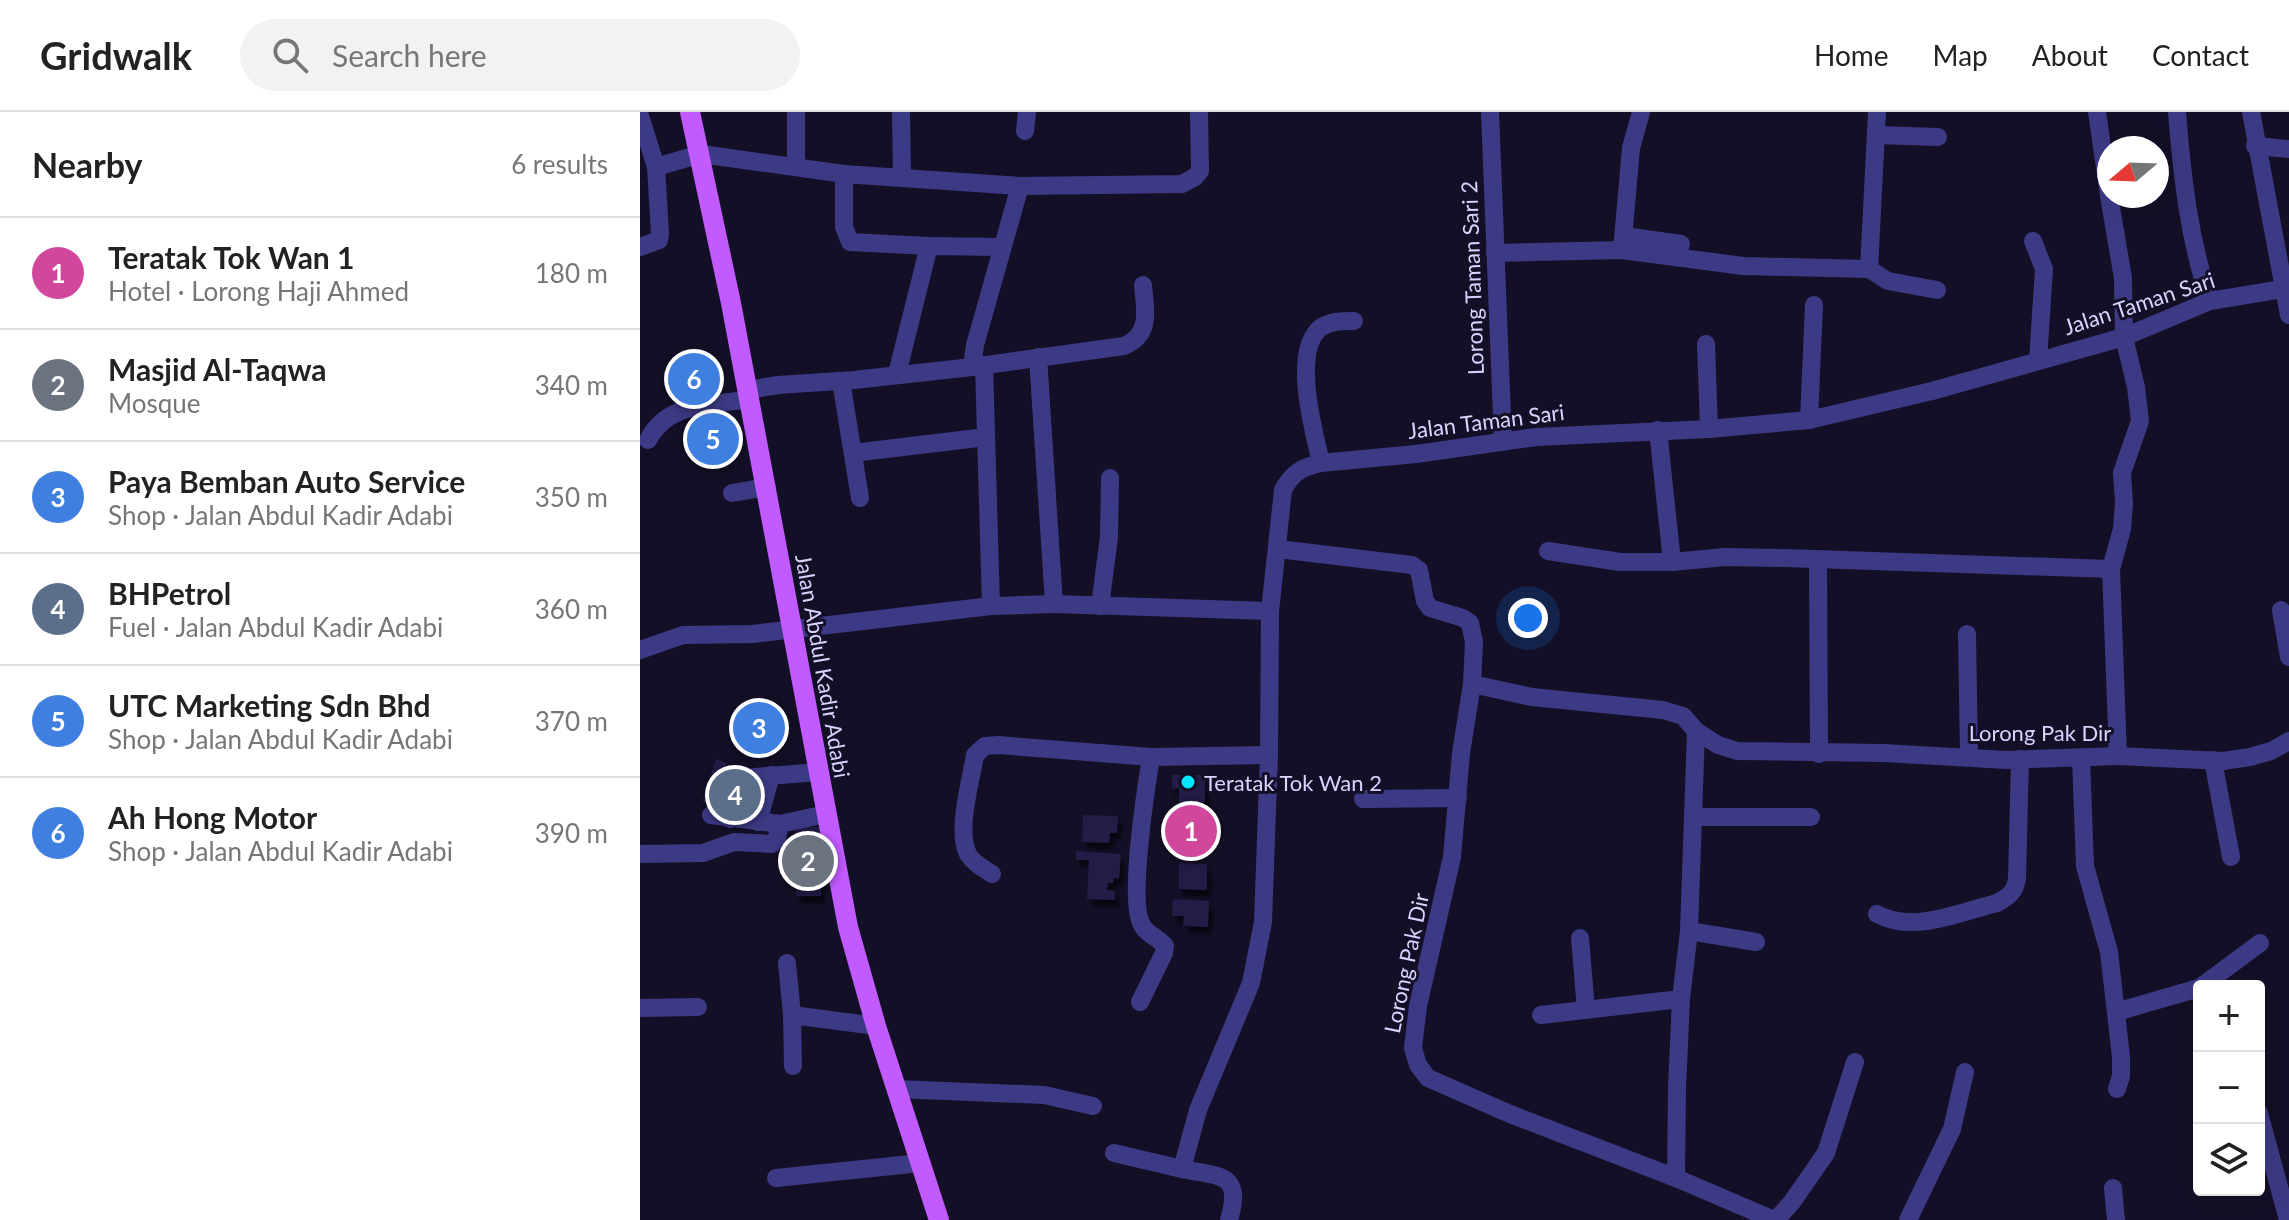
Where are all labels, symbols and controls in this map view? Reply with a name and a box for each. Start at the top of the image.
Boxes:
search box [240,19,800,91]
text: Gridwalk [40,32,192,78]
icon: search [268,33,312,77]
text: Search here [332,37,487,73]
text: Home [1814,38,1889,72]
text: Map [1933,38,1988,72]
text: About [2032,38,2108,72]
text: Contact [2152,38,2249,72]
north arrow [2097,136,2169,208]
text: Nearby [32,144,143,185]
text: 6 results [511,148,608,180]
street label: Lorong Taman Sari 2 [1455,180,1489,376]
text: Teratak Tok Wan 1 [108,239,354,275]
text: 1 [50,257,66,289]
text: 180 m [535,257,608,289]
street label: Jalan Taman Sari [2060,266,2218,340]
text: Hotel · Lorong Haji Ahmed [108,275,409,307]
pin: 6 [668,349,720,409]
text: Masjid Al-Taqwa [108,351,327,387]
text: 2 [50,369,66,401]
text: 340 m [535,369,608,401]
text: Mosque [108,387,201,419]
street label: Jalan Taman Sari [1406,398,1566,444]
pin: 5 [687,409,739,469]
text: Paya Bemban Auto Service [108,463,465,499]
text: 3 [50,481,66,513]
text: 350 m [535,481,608,513]
text: Shop · Jalan Abdul Kadir Adabi [108,499,453,531]
street label: Jalan Abdul Kadir Adabi [790,552,856,780]
text: BHPetrol [108,575,231,611]
text: 4 [50,593,66,625]
text: 360 m [535,593,608,625]
your location [1508,598,1548,638]
text: Fuel · Jalan Abdul Kadir Adabi [108,611,443,643]
text: UTC Marketing Sdn Bhd [108,687,431,723]
pin: 3 [733,698,785,758]
text: 5 [50,705,66,737]
text: 370 m [535,705,608,737]
street label: Lorong Pak Dir [1969,719,2111,746]
text: Shop · Jalan Abdul Kadir Adabi [108,723,453,755]
pin: 4 [709,765,761,825]
place label: Teratak Tok Wan 2 [1204,769,1382,796]
marker: Teratak Tok Wan 2 [1179,773,1197,791]
text: Ah Hong Motor [108,799,317,835]
pin: 1 [1165,801,1217,861]
text: 6 [50,817,66,849]
text: 390 m [535,817,608,849]
pin: 2 [782,831,834,891]
text: Shop · Jalan Abdul Kadir Adabi [108,835,453,867]
street label: Lorong Pak Dir [1378,890,1434,1036]
map controls [2193,980,2265,1196]
button: + [2193,980,2265,1052]
button: − [2193,1052,2265,1124]
button: layers [2193,1124,2265,1196]

